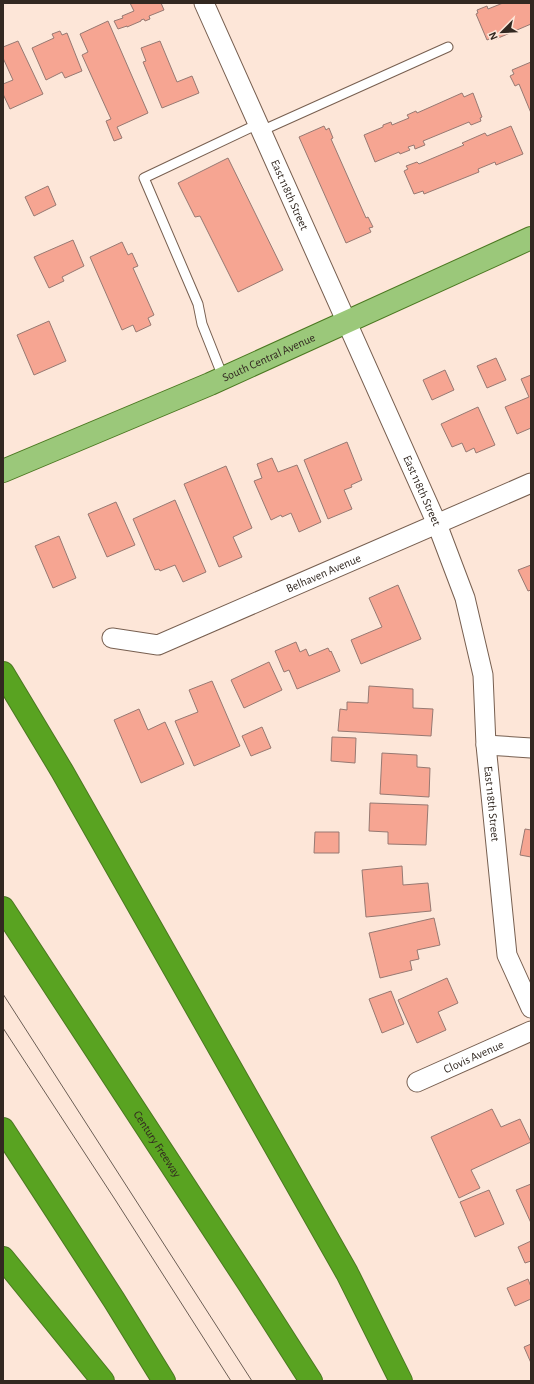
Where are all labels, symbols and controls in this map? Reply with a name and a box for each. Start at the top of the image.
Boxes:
north arrow [482,12,522,52]
text: N [487,30,500,42]
street label: East 118th Street [269,158,311,232]
street label: South Central Avenue [220,331,317,384]
street label: East 118th Street [401,453,443,528]
street label: Belhaven Avenue [284,552,363,595]
street label: East 118th Street [482,765,502,842]
street label: Clovis Avenue [442,1038,505,1075]
street label: Century Freeway [131,1109,183,1180]

